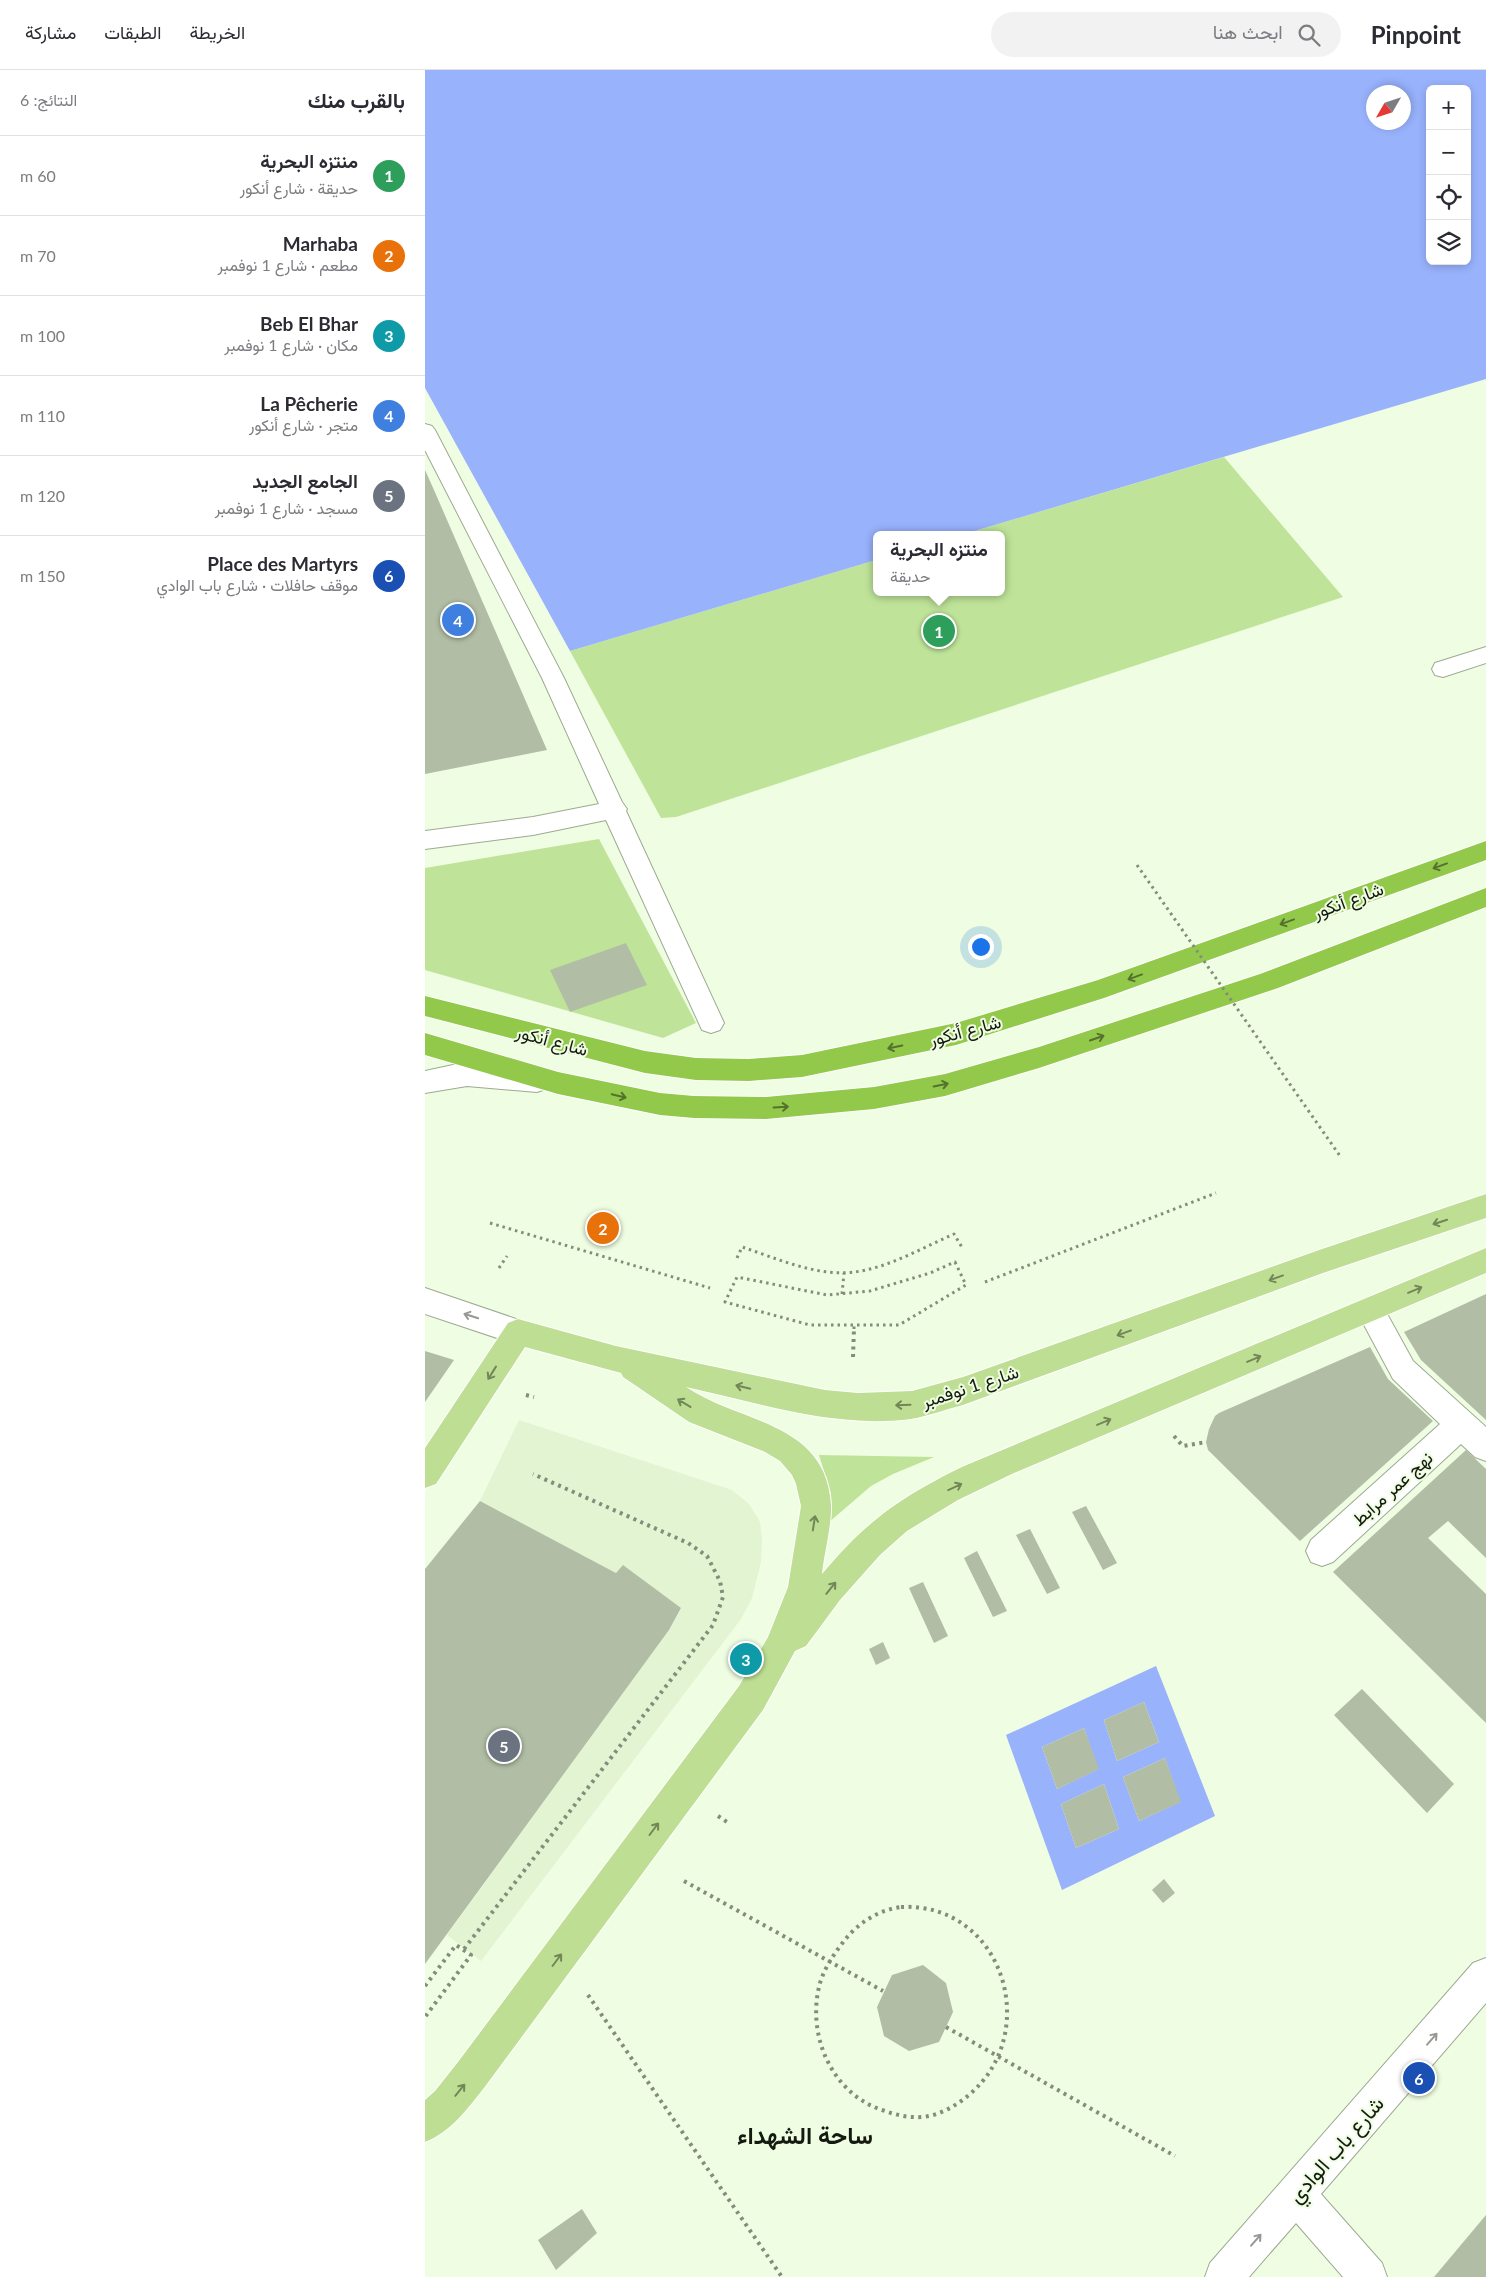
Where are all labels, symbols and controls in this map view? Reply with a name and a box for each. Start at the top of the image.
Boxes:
search box [991,12,1341,57]
text: ابحث هنا [1213,20,1283,43]
text: Pinpoint [1371,20,1461,49]
text: مشاركة [25,21,76,43]
text: الطبقات [104,21,161,43]
text: الخريطة [189,21,245,43]
icon: search [1295,21,1323,49]
north arrow [1366,85,1411,130]
map controls [1426,85,1471,265]
button: + [1426,85,1471,130]
text: بالقرب منك [308,87,405,112]
text: النتائج: 6 [20,90,77,109]
button: − [1426,130,1471,175]
text: منتزه البحرية [260,149,358,172]
text: 60 m [20,166,56,185]
text: 1 [384,166,394,185]
button: locate [1426,175,1471,220]
text: حديقة · شارع أنكور [240,178,358,197]
button: layers [1426,220,1471,265]
text: Marhaba [283,232,358,255]
text: 70 m [20,246,56,265]
text: 2 [384,246,394,265]
text: مطعم · شارع 1 نوفمبر [217,255,358,274]
text: Beb El Bhar [260,312,358,335]
text: 100 m [20,326,65,345]
text: 3 [384,326,394,345]
text: مكان · شارع 1 نوفمبر [224,335,358,354]
text: La Pêcherie [260,392,358,415]
text: 110 m [20,406,65,425]
text: 4 [384,406,394,425]
text: متجر · شارع أنكور [249,415,358,434]
text: الجامع الجديد [252,469,358,492]
text: 120 m [20,486,65,505]
text: 5 [384,486,394,505]
text: مسجد · شارع 1 نوفمبر [215,498,358,517]
popup [873,531,1005,596]
text: منتزه البحرية [890,537,988,560]
text: Place des Martyrs [207,552,358,575]
text: 150 m [20,566,65,585]
text: 6 [384,566,394,585]
text: حديقة [890,566,931,585]
text: موقف حافلات · شارع باب الوادي [157,575,358,594]
pin: 4 [442,601,474,639]
pin: 1 [923,612,955,650]
one-way arrow [1433,862,1448,871]
street label: شارع أنكور [1309,877,1387,925]
one-way arrow [1280,918,1296,927]
your location [968,934,994,960]
one-way arrow [1127,973,1143,982]
street label: شارع أنكور [926,1010,1004,1052]
street label: شارع أنكور [512,1020,590,1062]
one-way arrow [1089,1033,1105,1043]
one-way arrow [887,1043,903,1052]
one-way arrow [933,1079,949,1089]
one-way arrow [610,1092,626,1101]
one-way arrow [772,1103,788,1112]
pin: 2 [587,1209,619,1247]
one-way arrow [1433,1218,1448,1227]
one-way arrow [1269,1274,1285,1283]
one-way arrow [1407,1285,1422,1295]
one-way arrow [464,1311,480,1320]
one-way arrow [1116,1329,1132,1338]
one-way arrow [1246,1353,1261,1363]
street label: شارع 1 نوفمبر [918,1360,1022,1414]
one-way arrow [486,1365,496,1379]
one-way arrow [735,1382,751,1391]
one-way arrow [678,1397,692,1407]
one-way arrow [895,1401,911,1410]
one-way arrow [1096,1416,1111,1426]
street label: نهج عمر مرابط [1347,1446,1438,1531]
one-way arrow [947,1481,962,1491]
one-way arrow [810,1515,820,1531]
one-way arrow [826,1582,837,1595]
pin: 3 [730,1640,762,1678]
pin: 5 [488,1727,520,1765]
one-way arrow [649,1822,659,1836]
one-way arrow [552,1953,562,1967]
one-way arrow [1426,2032,1437,2045]
pin: 6 [1403,2059,1435,2097]
one-way arrow [454,2083,465,2096]
street label: شارع باب الوادي [1282,2091,1393,2211]
district label: ساحة الشهداء [737,2120,873,2151]
one-way arrow [1250,2234,1261,2247]

